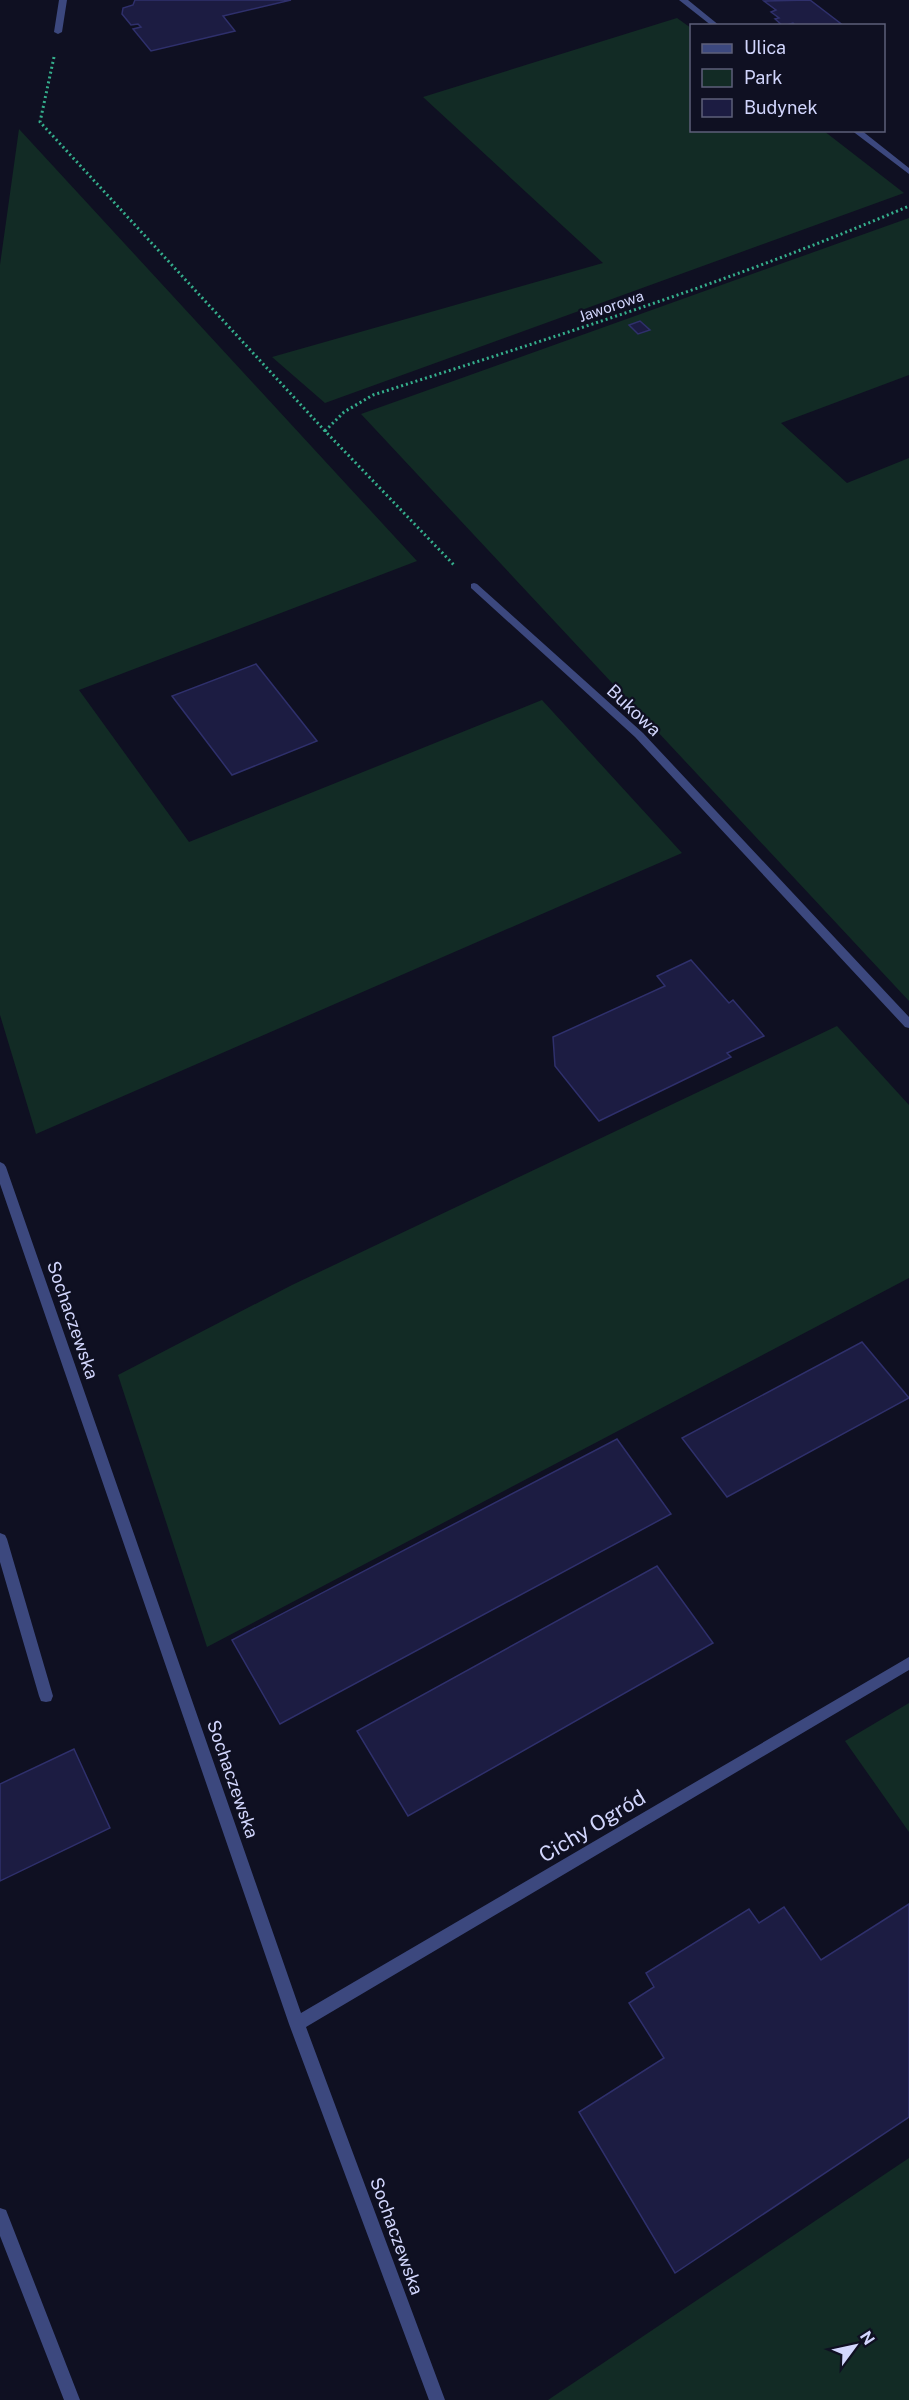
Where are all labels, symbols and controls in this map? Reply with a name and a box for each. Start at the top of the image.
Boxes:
legend [690,24,885,132]
text: Ulica [744,37,786,58]
text: Park [744,67,782,88]
text: Budynek [744,97,818,118]
street label: Jaworowa [576,287,646,325]
street label: Bukowa [603,680,665,740]
street label: Sochaczewska [43,1258,103,1382]
street label: Sochaczewska [203,1717,263,1841]
street label: Cichy Ogród [534,1784,650,1868]
street label: Sochaczewska [366,2175,428,2297]
north arrow [825,2316,885,2376]
text: N [856,2328,879,2349]

